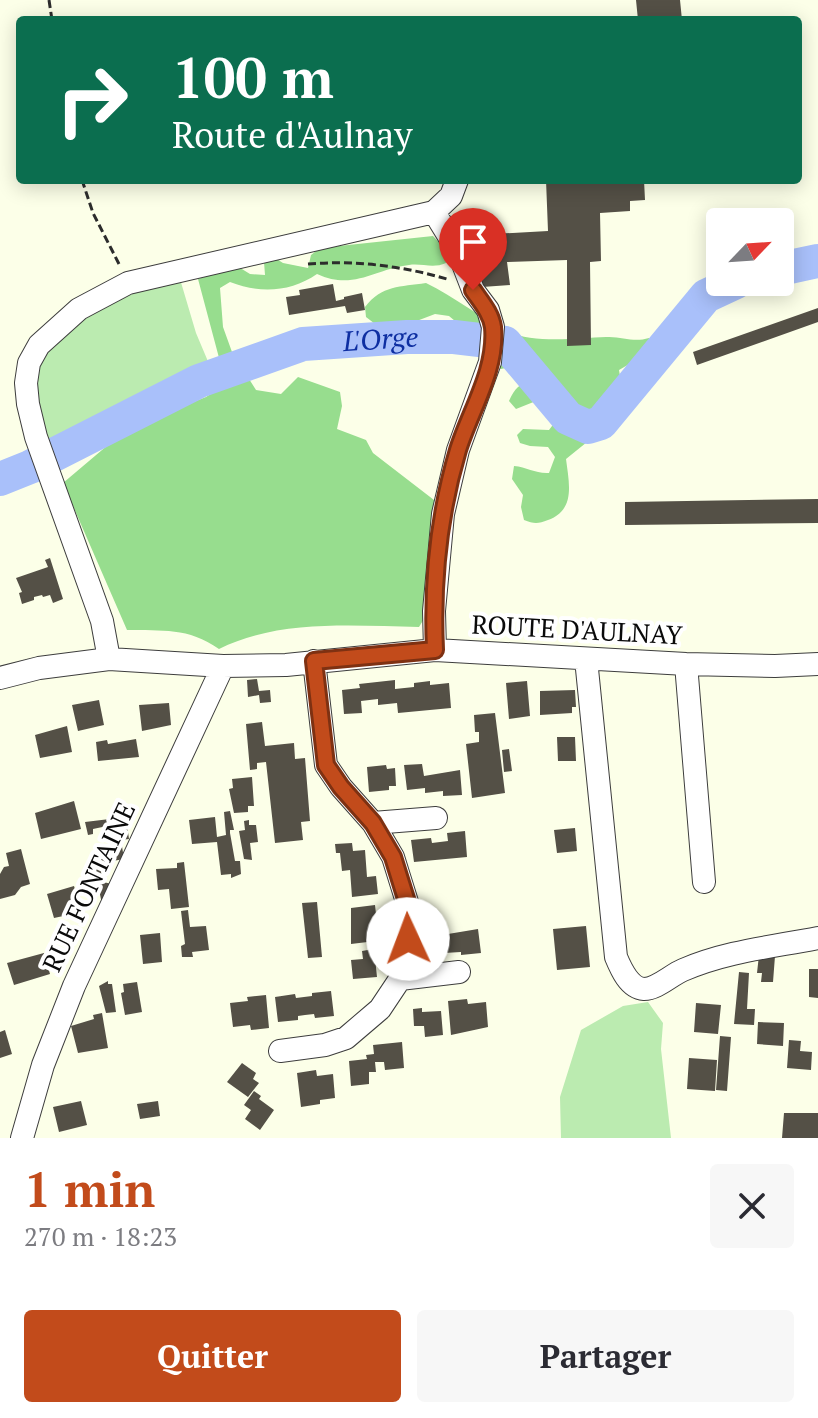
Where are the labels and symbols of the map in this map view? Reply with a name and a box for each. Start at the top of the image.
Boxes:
pin [439,208,507,290]
north arrow [706,208,794,296]
water label: L'Orge [341,318,418,359]
street label: ROUTE D'AULNAY [471,607,684,652]
street label: RUE FONTAINE [34,796,142,977]
position arrow [366,897,450,981]

